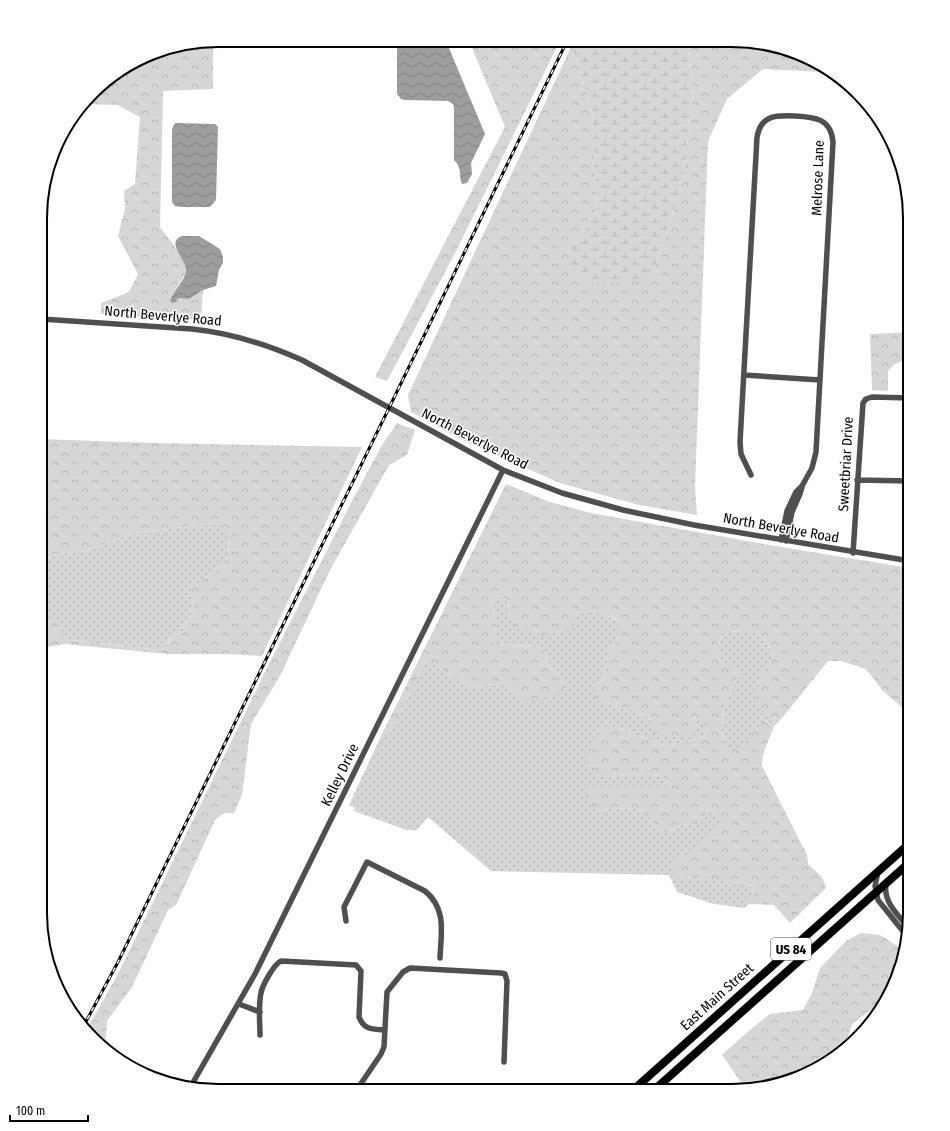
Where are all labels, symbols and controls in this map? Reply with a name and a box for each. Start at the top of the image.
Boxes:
street label: Melrose Lane [808,140,828,216]
street label: North Beverlye Road [104,302,222,330]
street label: North Beverlye Road [419,405,531,473]
street label: Sweetbriar Drive [835,416,857,512]
street label: North Beverlye Road [722,509,840,547]
street label: Kelley Drive [318,741,362,809]
road number: US 84 [771,938,811,960]
street label: East Main Street [677,959,757,1034]
scale bar [10,1097,88,1123]
text: 100 m [16,1104,45,1118]

